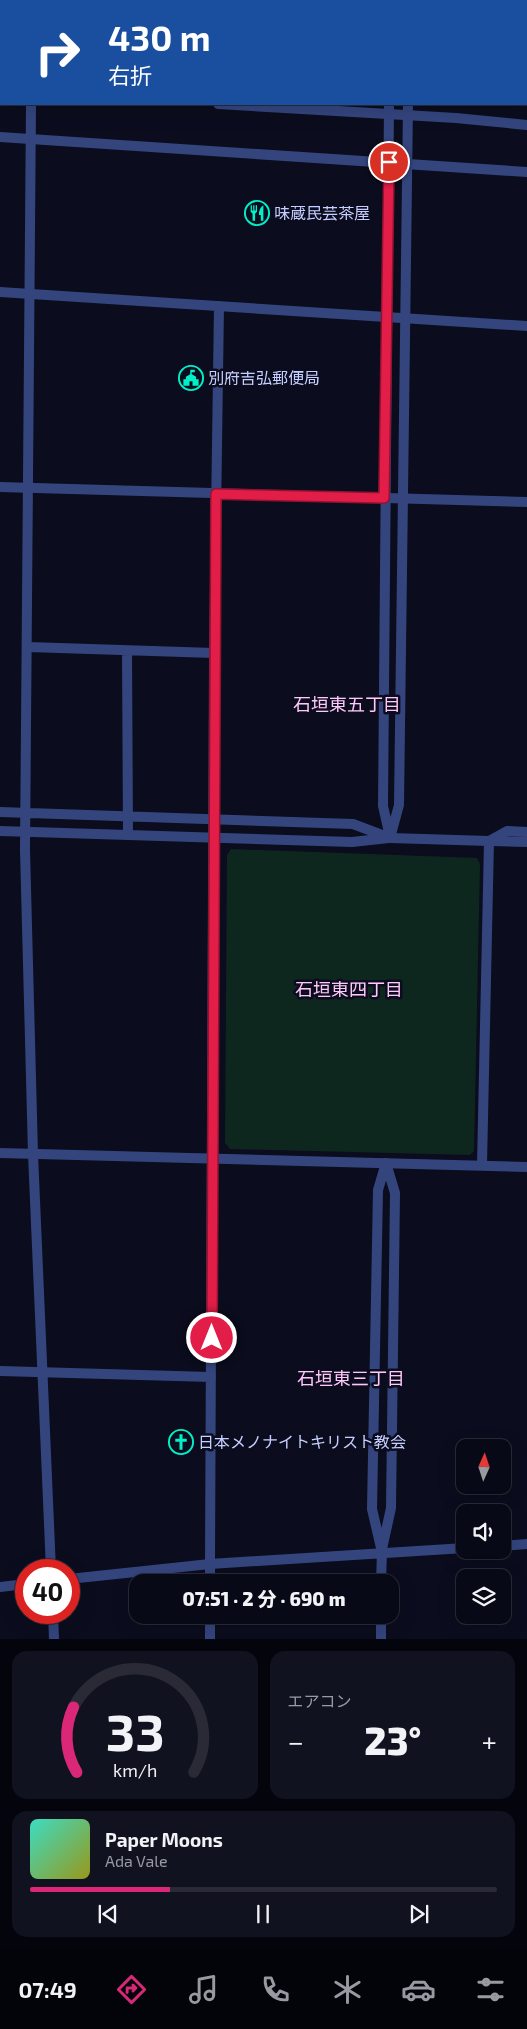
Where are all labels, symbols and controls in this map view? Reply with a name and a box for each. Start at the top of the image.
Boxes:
text: 430 m [108,16,211,58]
icon: right [25,20,90,85]
text: 右折 [108,62,152,88]
pin [368,141,410,183]
icon: arrive [375,148,403,176]
restaurant icon: 味蔵民芸茶屋 [244,200,270,226]
place label: 味蔵民芸茶屋 [274,203,370,222]
public building icon: 別府吉弘郵便局 [178,365,204,391]
place label: 別府吉弘郵便局 [208,368,320,387]
district label: 石垣東五丁目 [293,693,401,715]
district label: 石垣東四丁目 [295,978,403,1000]
position arrow [185,1311,237,1363]
district label: 石垣東三丁目 [297,1367,405,1389]
church icon: 日本メノナイトキリスト教会 [168,1429,194,1455]
place label: 日本メノナイトキリスト教会 [198,1432,406,1451]
north arrow [456,1439,511,1494]
map controls [456,1439,511,1624]
button: sound [456,1504,511,1559]
speed limit sign: 40 [15,1559,80,1624]
button: layers [456,1569,511,1624]
text: 07:51 · 2 分 · 690 m [183,1587,345,1610]
text: エアコン [288,1691,352,1710]
text: 33 [105,1699,164,1761]
text: 23° [364,1717,421,1763]
text: − [288,1724,304,1758]
text: + [482,1724,497,1758]
text: km/h [113,1759,157,1781]
text: Paper Moons [105,1828,223,1851]
text: Ada Vale [105,1851,168,1870]
icon: previous [94,1900,122,1928]
icon: pause [249,1900,277,1928]
icon: next [405,1900,433,1928]
icon: directions [114,1972,149,2007]
icon: music [186,1972,221,2007]
icon: phone [258,1972,293,2007]
icon: climate [330,1972,365,2007]
icon: car [401,1972,436,2007]
icon: filters [473,1972,508,2007]
text: 07:49 [18,1976,77,2002]

